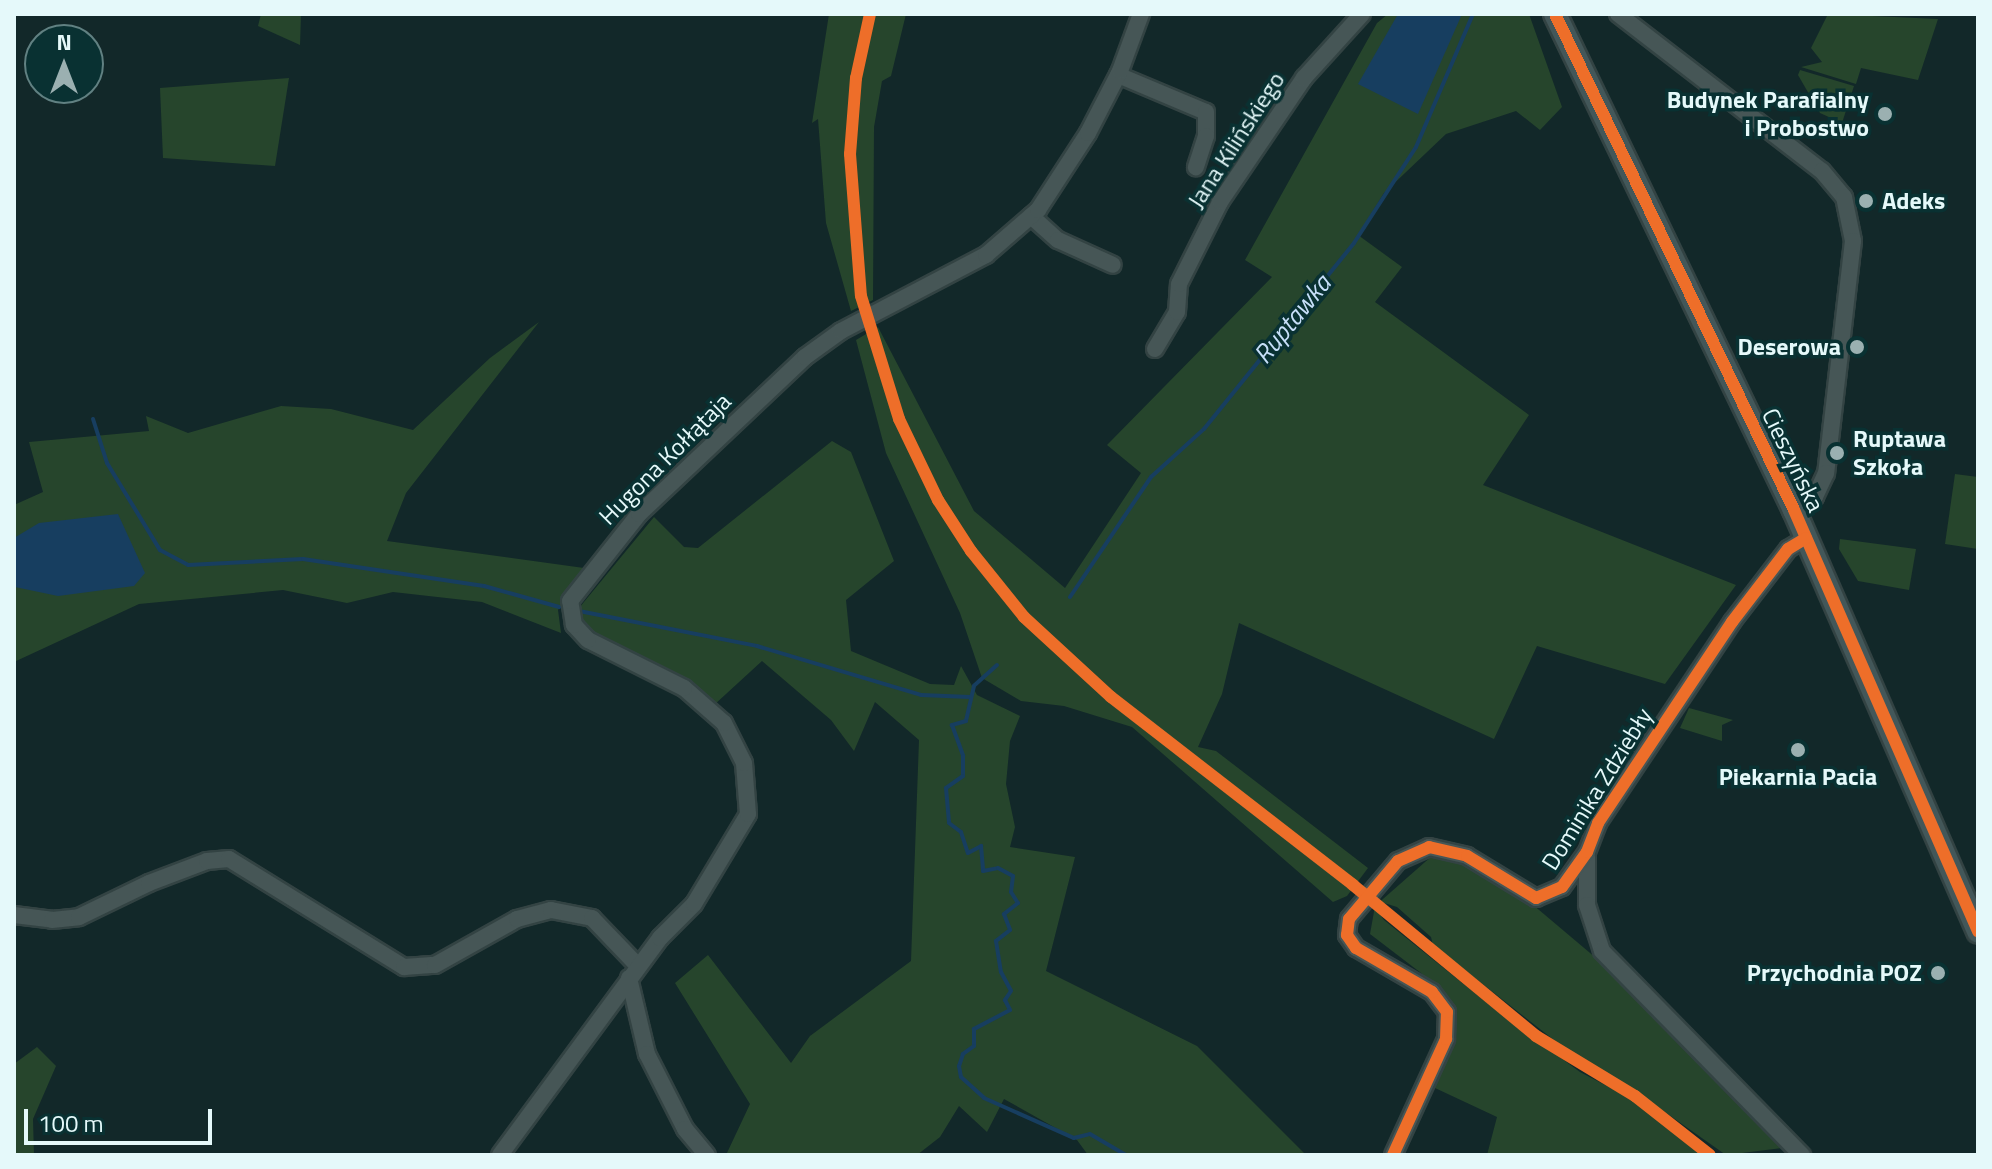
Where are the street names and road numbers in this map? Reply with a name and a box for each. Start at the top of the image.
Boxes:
street label: Jana Kilińskiego [1181,66,1291,214]
street label: Hugona Kołłątaja [593,387,737,531]
street label: Cieszyńska [1756,404,1830,516]
street label: Dominika Zdziebły [1536,703,1658,875]

